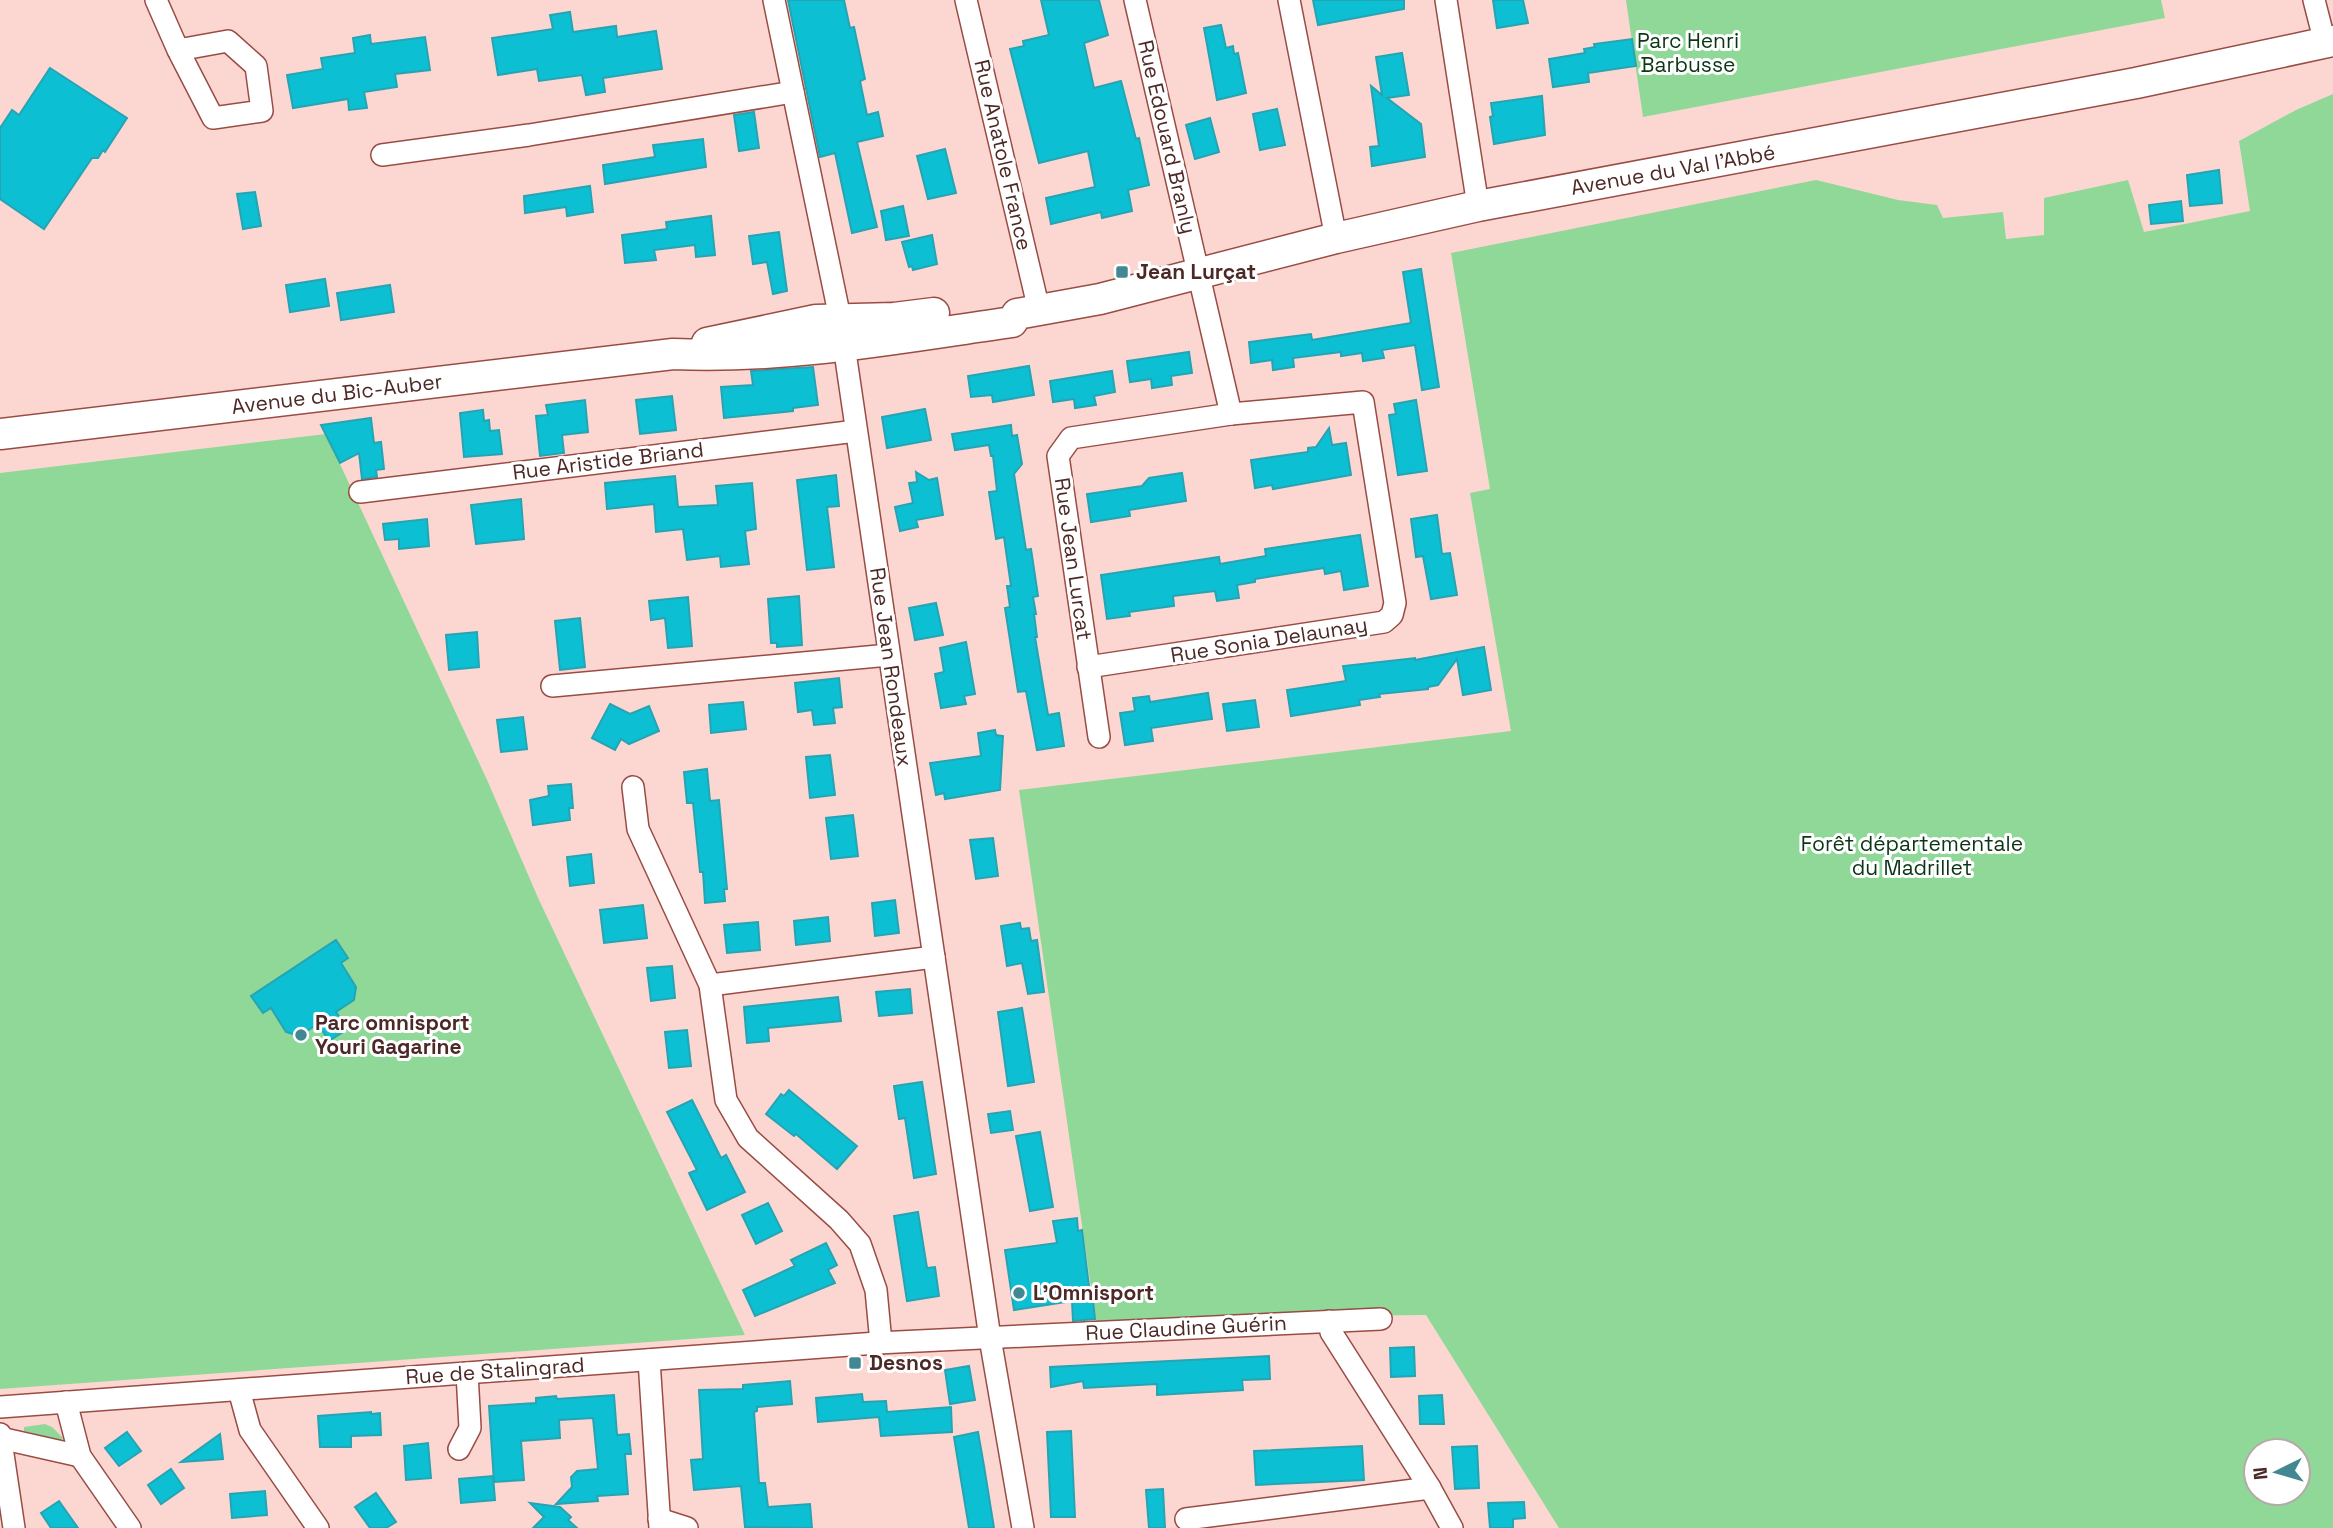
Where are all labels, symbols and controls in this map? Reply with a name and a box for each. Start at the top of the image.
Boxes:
park label: Parc Henri Barbusse [1637,27,1739,78]
street label: Rue Edouard Branly [1132,37,1203,236]
street label: Rue Anatole France [968,57,1039,253]
street label: Avenue du Val l'Abbé [1569,138,1777,201]
place label: Jean Lurçat [1136,258,1256,285]
marker: Jean Lurçat [1114,264,1130,280]
street label: Avenue du Bic-Auber [230,367,444,420]
street label: Rue Aristide Briand [511,435,705,486]
street label: Rue Jean Lurcat [1049,476,1098,642]
street label: Rue Jean Rondeaux [864,566,919,768]
street label: Rue Sonia Delaunay [1169,611,1369,668]
park label: Forêt départementale du Madrillet [1801,830,2023,881]
place label: Parc omnisport Youri Gagarine [315,1009,470,1060]
marker: Parc omnisport Youri Gagarine [293,1027,309,1043]
place label: L'Omnisport [1033,1279,1154,1306]
marker: L'Omnisport [1011,1285,1027,1301]
street label: Rue Claudine Guérin [1085,1309,1287,1346]
place label: Desnos [869,1349,943,1376]
street label: Rue de Stalingrad [405,1351,585,1390]
marker: Desnos [847,1355,863,1371]
north arrow [2242,1437,2312,1507]
text: N [2248,1466,2274,1481]

